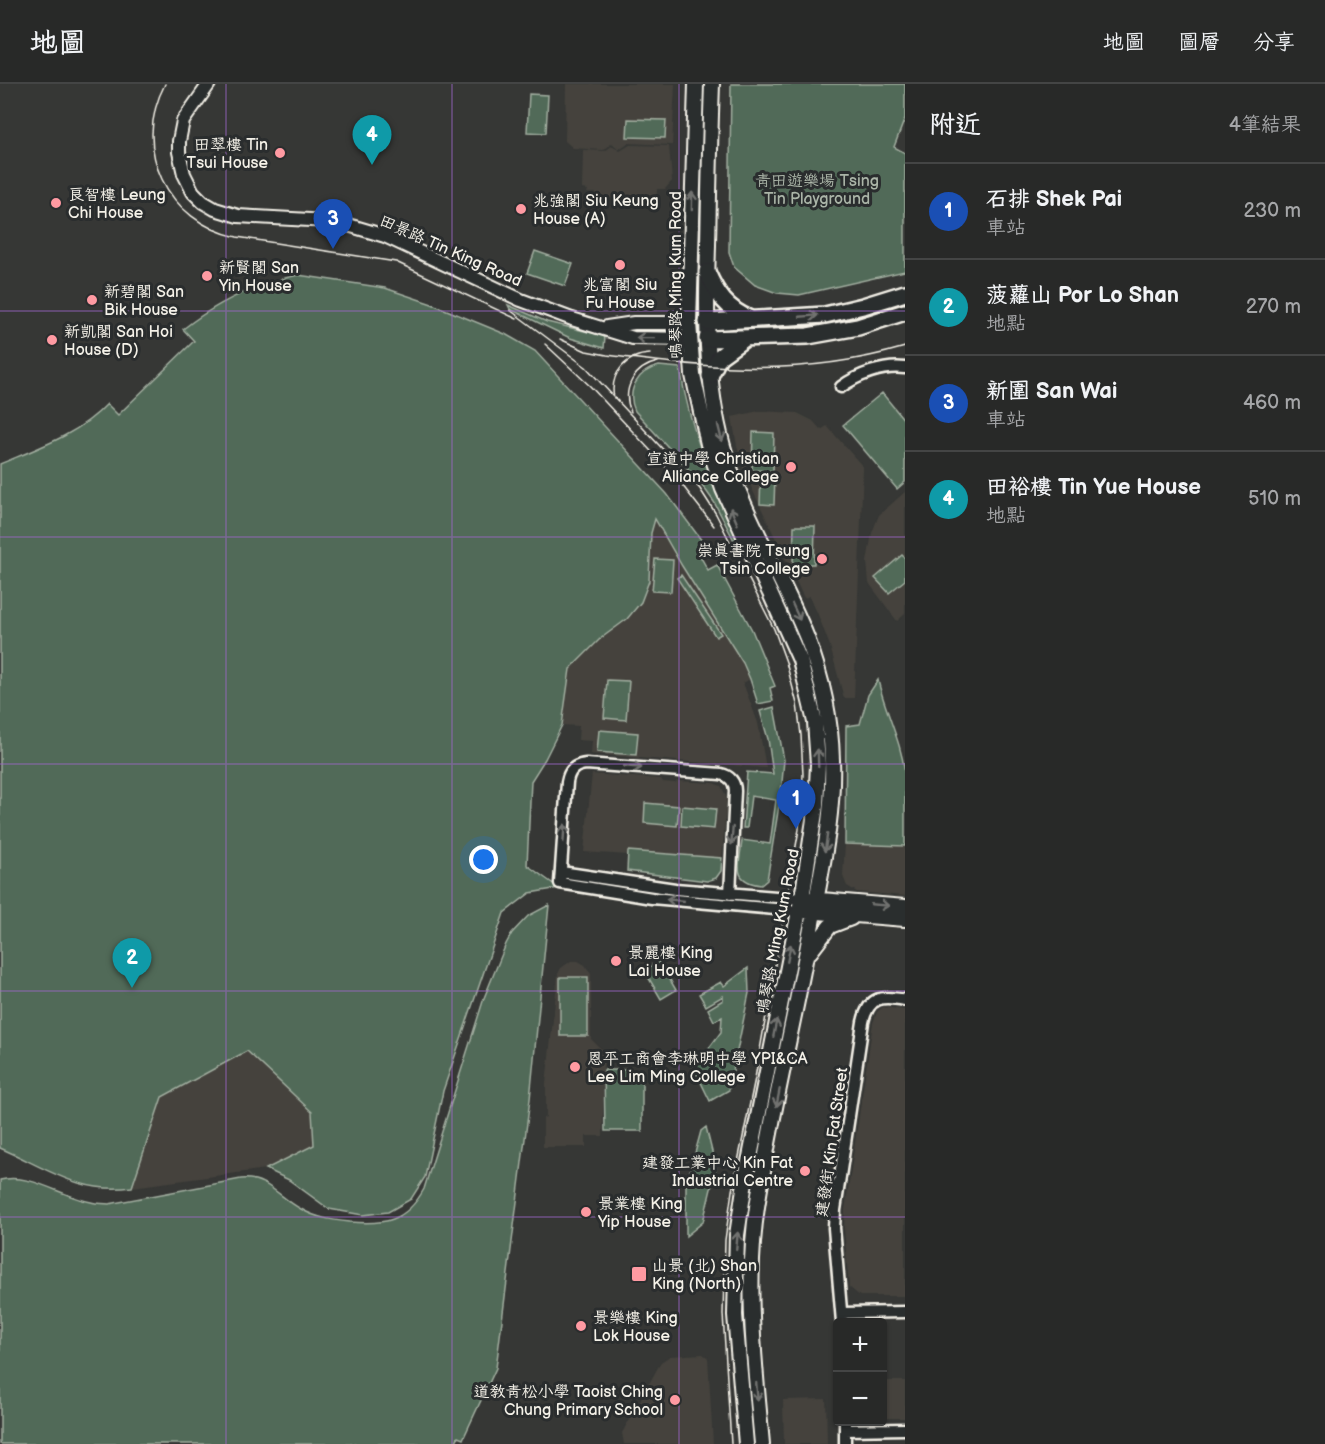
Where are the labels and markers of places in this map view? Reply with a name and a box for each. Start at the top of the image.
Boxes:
pin: 4 [352,116,392,165]
place label: 田翠樓 Tin Tsui House [187,136,268,173]
marker: 田翠樓 Tin Tsui House [273,146,287,160]
place label: 良智樓 Leung Chi House [68,186,166,223]
place label: 兆強閣 Siu Keung House (A) [533,192,659,229]
marker: 良智樓 Leung Chi House [49,196,63,210]
pin: 3 [314,200,352,249]
marker: 兆強閣 Siu Keung House (A) [514,202,528,216]
marker: 兆富閣 Siu Fu House [613,258,627,272]
place label: 新賢閣 San Yin House [218,259,299,296]
marker: 新賢閣 San Yin House [200,269,214,283]
place label: 兆富閣 Siu Fu House [583,276,657,313]
place label: 新碧閣 San Bik House [104,283,184,320]
marker: 新碧閣 San Bik House [85,293,99,307]
place label: 新凱閣 San Hoi House (D) [64,323,173,360]
marker: 新凱閣 San Hoi House (D) [45,333,59,347]
place label: 宣道中學 Christian Alliance College [646,450,779,487]
marker: 宣道中學 Christian Alliance College [784,460,798,474]
place label: 崇真書院 Tsung Tsin College [697,542,811,579]
marker: 崇真書院 Tsung Tsin College [815,552,829,566]
pin: 1 [776,780,816,829]
pin: 2 [112,938,152,988]
place label: 景麗樓 King Lai House [628,944,713,981]
marker: 景麗樓 King Lai House [609,954,623,968]
place label: 恩平工商會李琳明中學 YPI&CA Lee Lim Ming College [587,1050,808,1087]
marker: 恩平工商會李琳明中學 YPI&CA Lee Lim Ming College [568,1060,582,1074]
place label: 建發工業中心 Kin Fat Industrial Centre [642,1154,794,1191]
marker: 建發工業中心 Kin Fat Industrial Centre [798,1164,812,1178]
place label: 景業樓 King Yip House [597,1195,683,1232]
marker: 景業樓 King Yip House [579,1205,593,1219]
place label: 山景 (北) Shan King (North) [652,1257,757,1294]
marker: 山景 (北) Shan King (North) [630,1265,648,1283]
place label: 景樂樓 King Lok House [593,1309,678,1346]
marker: 景樂樓 King Lok House [574,1319,588,1333]
place label: 道教青松小學 Taoist Ching Chung Primary School [473,1383,663,1420]
marker: 道教青松小學 Taoist Ching Chung Primary School [668,1393,682,1407]

